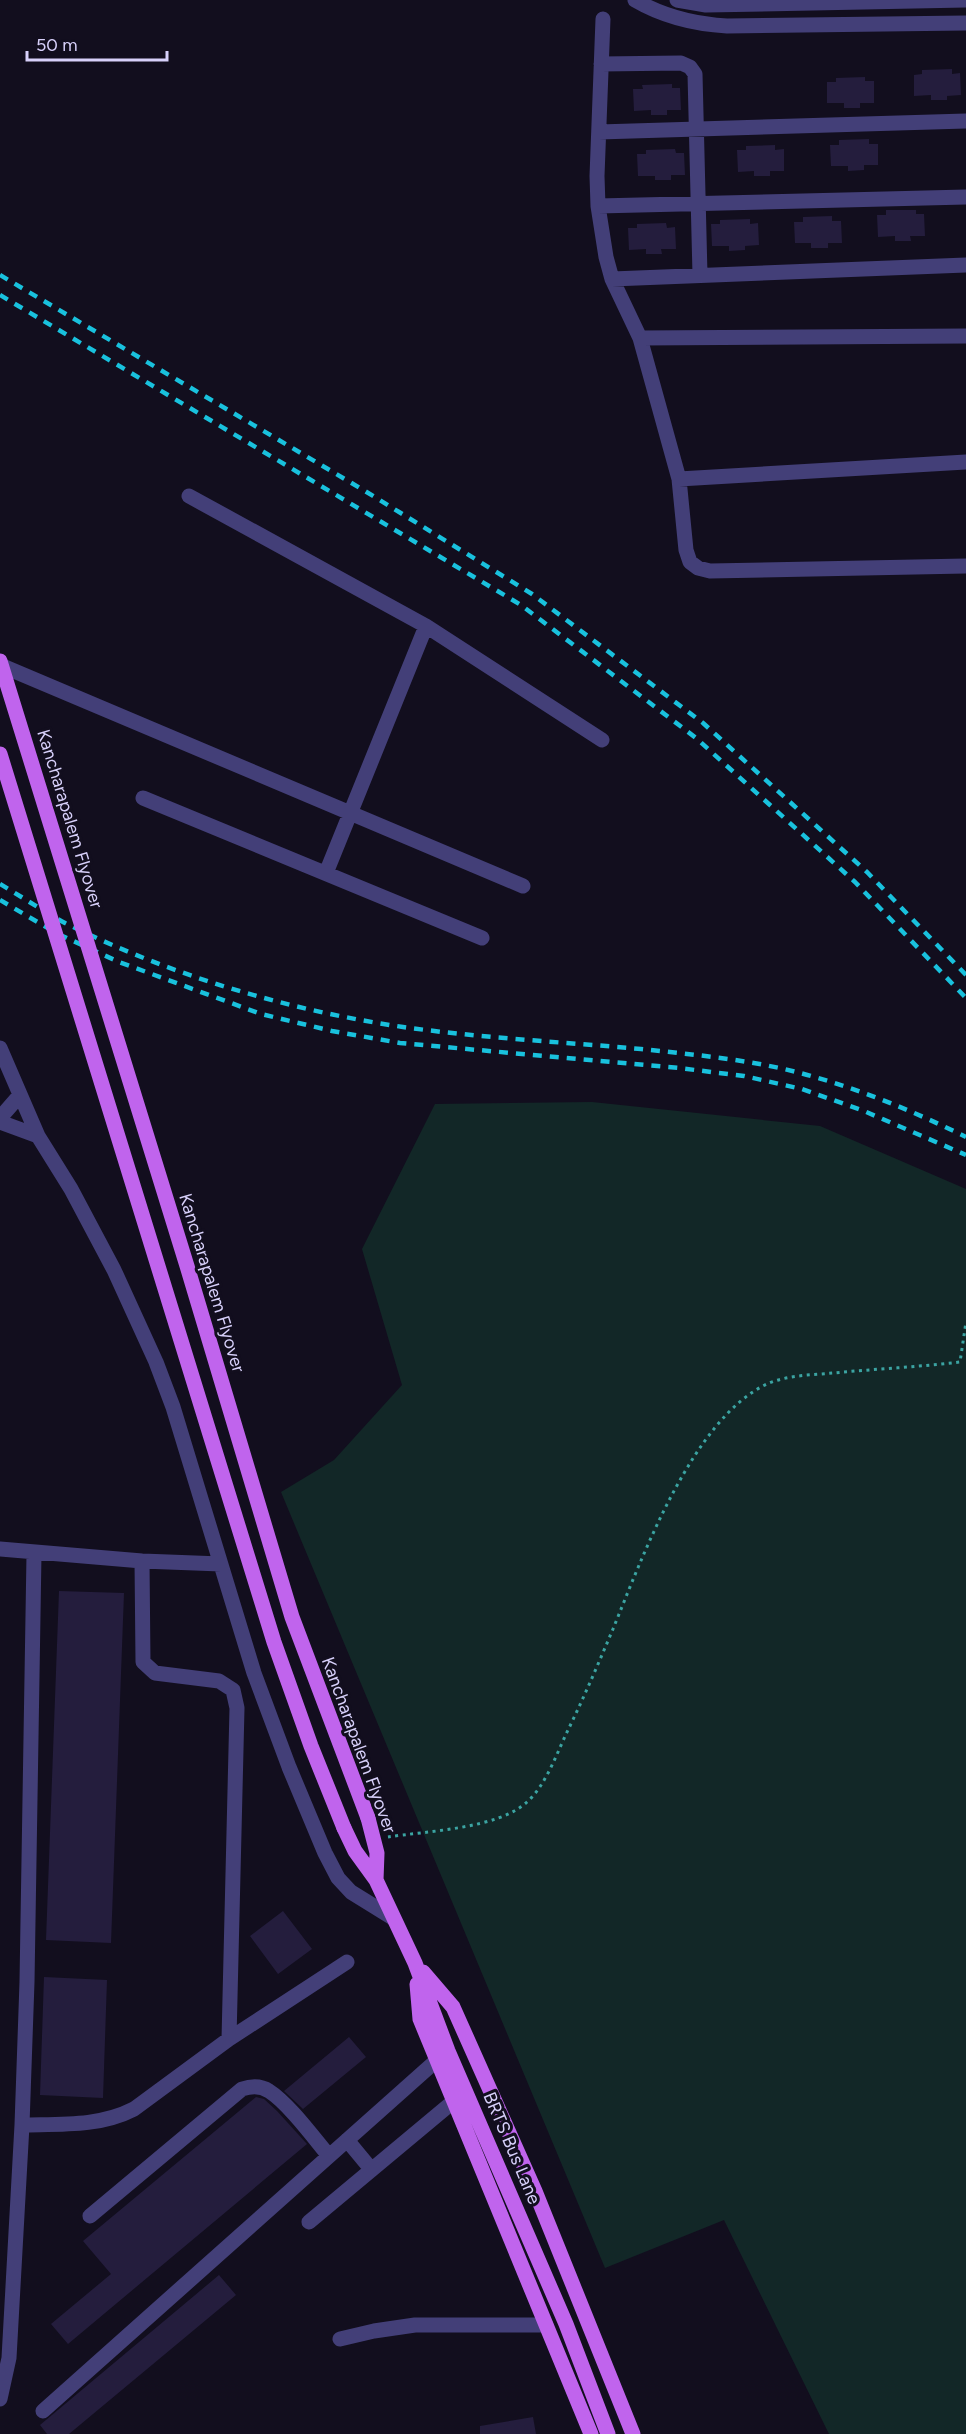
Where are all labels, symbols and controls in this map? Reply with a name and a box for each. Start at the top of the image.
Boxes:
scale bar [27,24,166,62]
text: 50 m [36,34,78,56]
street label: Kancharapalem Flyover [32,727,108,911]
street label: Kancharapalem Flyover [174,1191,250,1375]
street label: Kancharapalem Flyover [317,1654,401,1836]
street label: BRTS Bus Lane [478,2089,546,2208]

